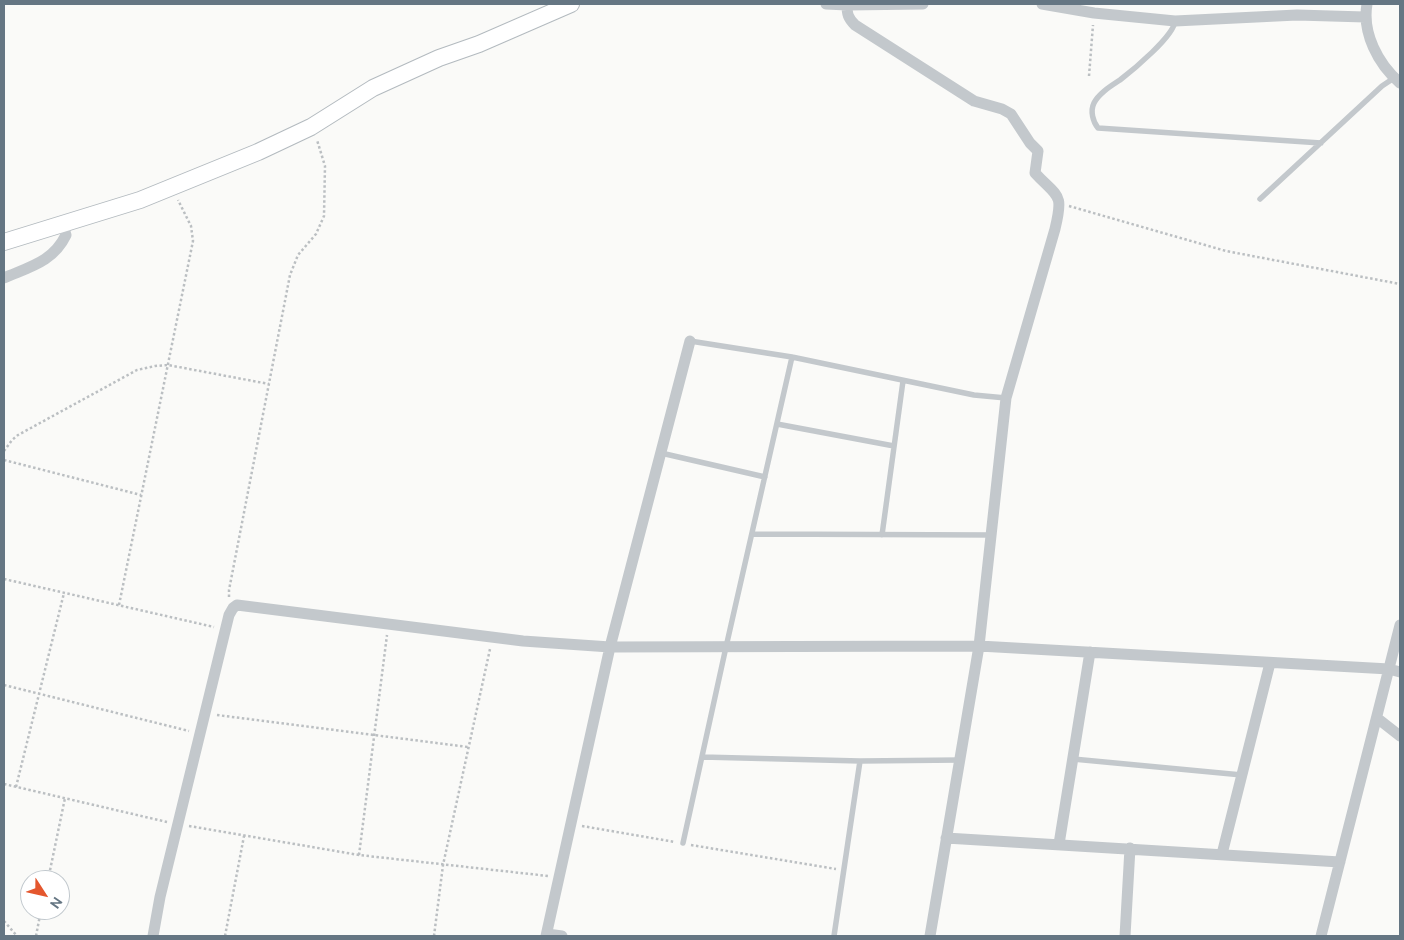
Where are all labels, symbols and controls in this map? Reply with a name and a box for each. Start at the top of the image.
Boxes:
north arrow [20,870,70,920]
text: N [47,894,66,912]

